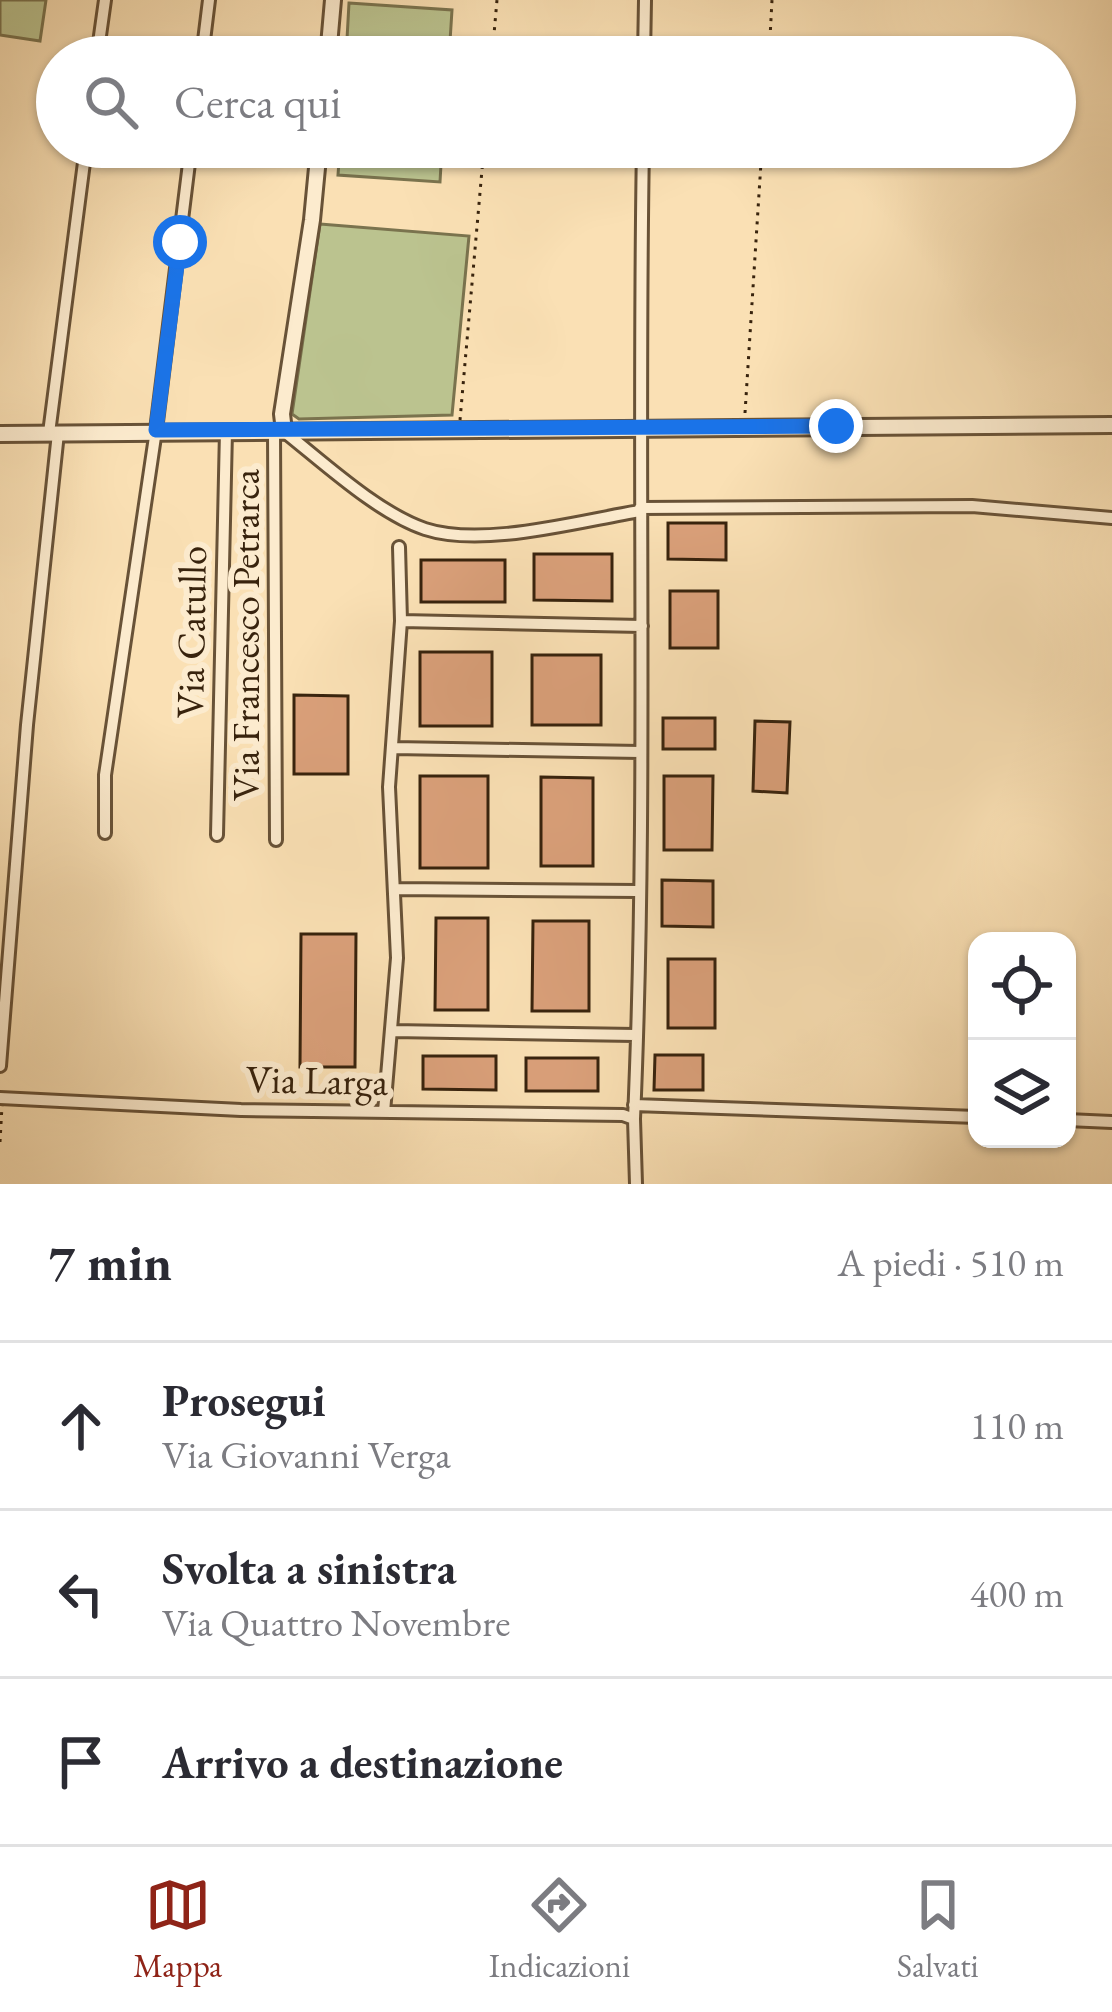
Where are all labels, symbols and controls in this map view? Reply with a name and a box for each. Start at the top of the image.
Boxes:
search box [36,36,1076,168]
icon: search [78,69,144,135]
text: Cerca qui [174,73,341,131]
route start [153,215,207,269]
route end [809,399,863,453]
street label: Via Francesco Petrarca [220,469,271,801]
street label: Via Catullo [164,545,218,719]
map controls [968,932,1076,1148]
button: locate [968,932,1076,1040]
button: layers [968,1040,1076,1148]
street label: Via Larga [245,1053,389,1107]
text: 7 min [48,1229,172,1295]
text: A piedi · 510 m [838,1237,1064,1288]
text: Prosegui [162,1371,326,1429]
icon: ahead [48,1393,114,1459]
text: 110 m [970,1400,1064,1451]
text: Via Giovanni Verga [162,1429,451,1480]
text: Svolta a sinistra [162,1539,457,1597]
icon: left [48,1561,114,1627]
text: 400 m [970,1568,1064,1619]
text: Via Quattro Novembre [162,1597,510,1648]
icon: arrive [48,1729,114,1795]
text: Arrivo a destinazione [162,1733,563,1791]
tab: Mappa [133,1872,222,1987]
tab: Indicazioni [489,1872,630,1987]
tab: Salvati [897,1872,979,1987]

